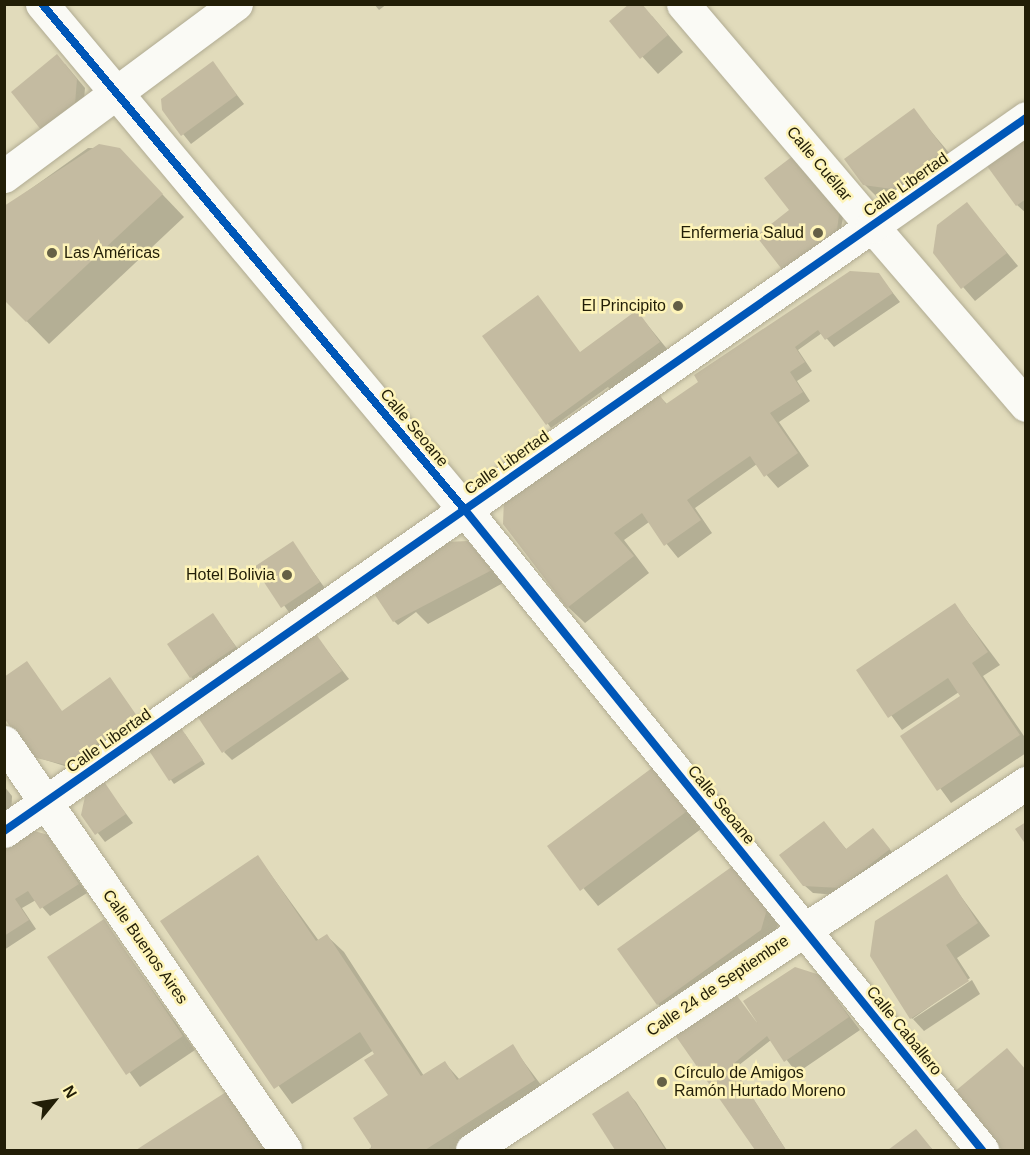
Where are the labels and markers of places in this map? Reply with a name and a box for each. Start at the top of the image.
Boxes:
place label: Enfermeria Salud [680,223,804,243]
marker: Enfermeria Salud [809,224,827,242]
place label: Las Américas [64,243,161,263]
marker: Las Américas [45,246,59,260]
place label: El Principito [582,296,666,316]
marker: El Principito [671,299,685,313]
place label: Hotel Bolivia [186,565,275,585]
marker: Hotel Bolivia [280,568,294,582]
place label: Círculo de Amigos Ramón Hurtado Moreno [674,1063,846,1101]
marker: Círculo de Amigos Ramón Hurtado Moreno [655,1075,669,1089]

